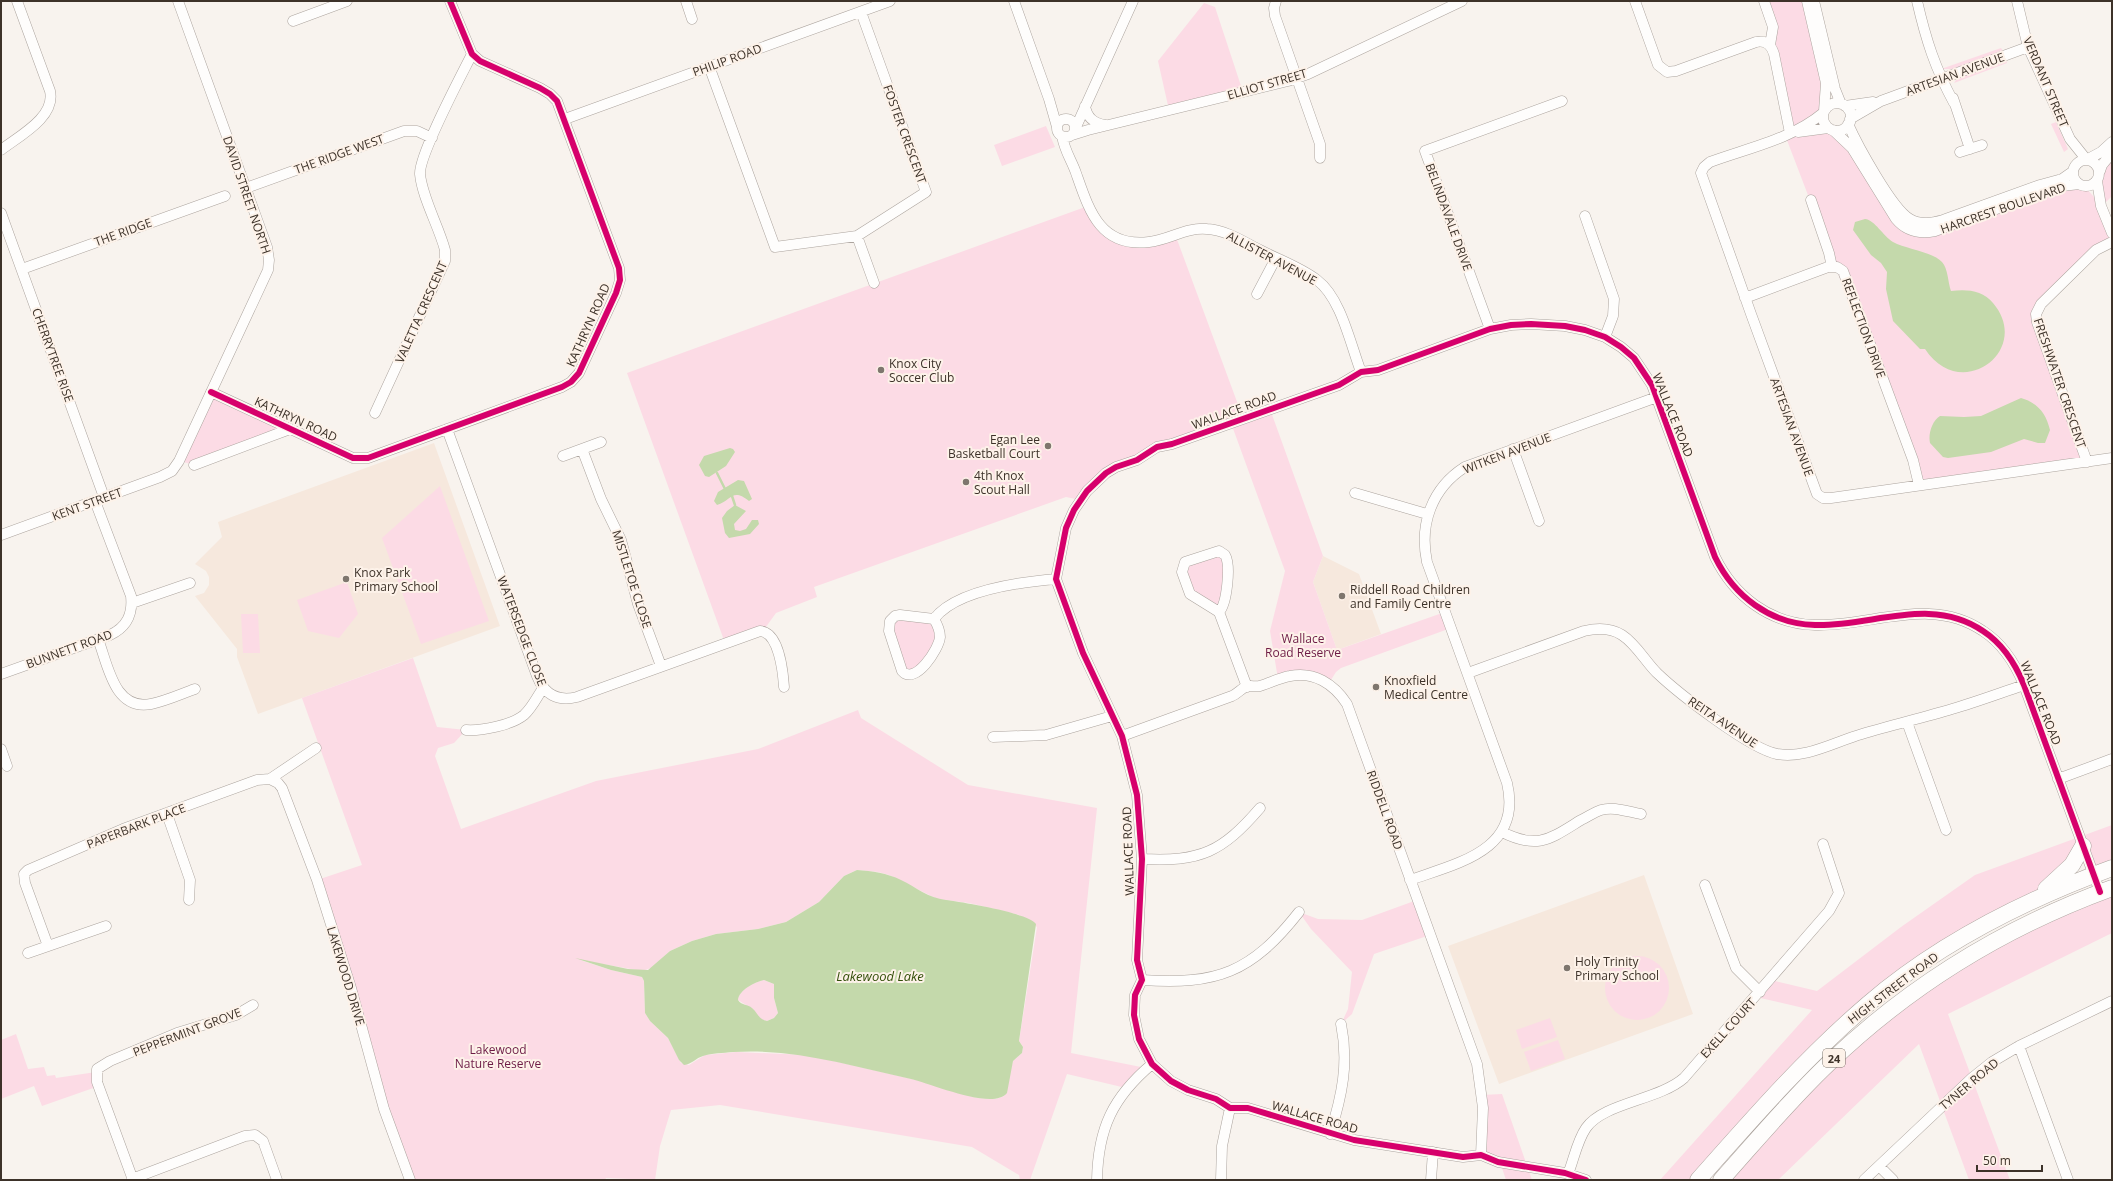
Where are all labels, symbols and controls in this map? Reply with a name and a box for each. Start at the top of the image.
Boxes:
street label: VERDANT STREET [2019,34,2073,130]
street label: PHILIP ROAD [690,40,764,80]
street label: ARTESIAN AVENUE [1903,48,2007,100]
street label: ELLIOT STREET [1225,64,1309,103]
street label: FOSTER CRESCENT [879,82,931,186]
street label: THE RIDGE WEST [292,130,387,178]
street label: DAVID STREET NORTH [219,134,275,256]
street label: BELINDAVALE DRIVE [1422,161,1476,273]
street label: HARCREST BOULEVARD [1938,179,2068,237]
street label: THE RIDGE [92,214,154,250]
street label: ALLISTER AVENUE [1224,227,1320,289]
street label: VALETTA CRESCENT [391,258,451,366]
street label: REFLECTION DRIVE [1838,276,1890,380]
street label: KATHRYN ROAD [562,281,614,369]
street label: CHERRYTREE RISE [28,306,78,404]
street label: FRESHWATER CRESCENT [2030,316,2090,451]
place label: Knox City Soccer Club [889,355,954,386]
marker: Knox City Soccer Club [876,365,886,375]
street label: WALLACE ROAD [1648,370,1698,460]
street label: ARTESIAN AVENUE [1766,375,1818,479]
street label: WALLACE ROAD [1189,387,1279,433]
street label: KATHRYN ROAD [252,392,340,446]
street label: WITKEN AVENUE [1461,428,1553,478]
place label: Egan Lee Basketball Court [948,431,1040,462]
marker: Egan Lee Basketball Court [1043,441,1053,451]
place label: 4th Knox Scout Hall [974,467,1030,498]
marker: 4th Knox Scout Hall [961,477,971,487]
street label: KENT STREET [50,483,125,525]
street label: MISTLETOE CLOSE [608,528,656,630]
place label: Knox Park Primary School [354,564,438,595]
marker: Knox Park Primary School [341,574,351,584]
street label: WATERSEDGE CLOSE [493,574,551,688]
place label: Riddell Road Children and Family Centre [1350,581,1470,612]
marker: Riddell Road Children and Family Centre [1337,591,1347,601]
street label: BUNNETT ROAD [24,626,114,672]
park label: Wallace Road Reserve [1265,630,1341,661]
street label: WALLACE ROAD [2016,658,2066,748]
place label: Knoxfield Medical Centre [1384,672,1468,703]
marker: Knoxfield Medical Centre [1371,682,1381,692]
street label: REITA AVENUE [1685,692,1761,752]
street label: RIDDELL ROAD [1363,768,1407,852]
street label: PAPERBARK PLACE [84,799,188,853]
street label: WALLACE ROAD [1118,806,1138,896]
street label: LAKEWOOD DRIVE [323,924,369,1028]
street label: HIGH STREET ROAD [1844,948,1942,1028]
place label: Holy Trinity Primary School [1575,953,1659,984]
marker: Holy Trinity Primary School [1562,963,1572,973]
water label: Lakewood Lake [836,967,924,985]
street label: EXELL COURT [1696,994,1760,1062]
street label: PEPPERMINT GROVE [130,1004,244,1060]
park label: Lakewood Nature Reserve [455,1041,541,1072]
road number: 24 [1823,1049,1845,1067]
street label: TYNER ROAD [1936,1054,2002,1114]
street label: WALLACE ROAD [1270,1097,1360,1137]
scale bar [1977,1147,2042,1173]
text: 50 m [1983,1152,2011,1169]

